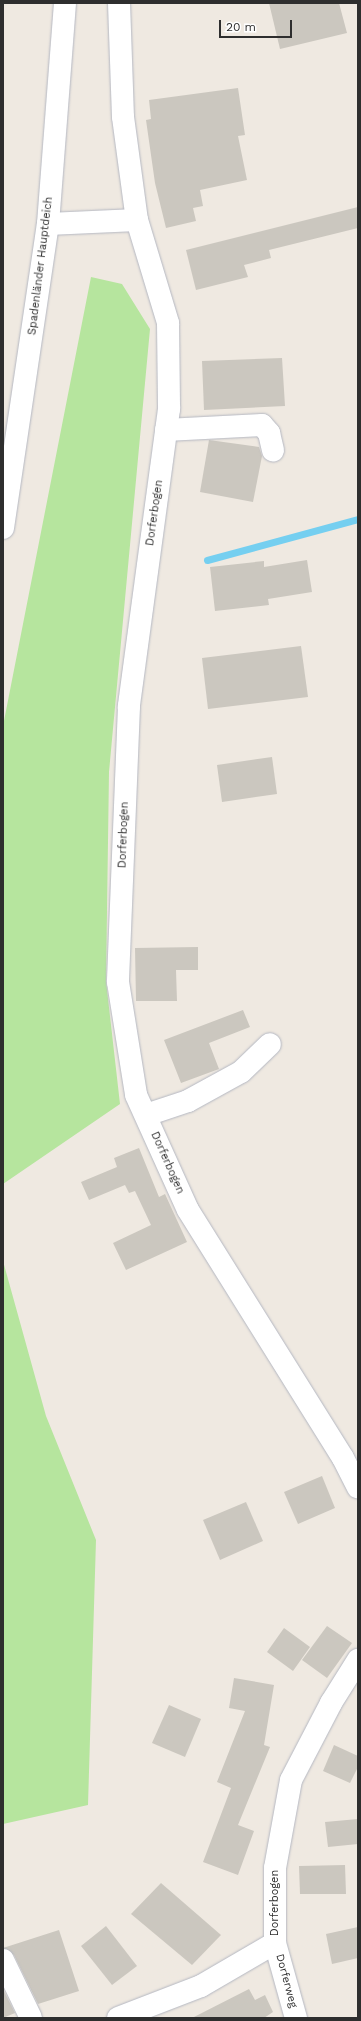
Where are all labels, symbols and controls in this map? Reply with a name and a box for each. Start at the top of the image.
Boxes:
scale bar [221,12,294,38]
text: 20 m [226,20,256,34]
street label: Spadenländer Hauptdeich [26,196,56,336]
street label: Dorferbogen [144,479,166,547]
street label: Dorferbogen [116,802,132,868]
street label: Dorferbogen [147,1130,187,1196]
street label: Dorferbogen [268,1870,282,1936]
street label: Dorferweg [272,1953,300,2009]

